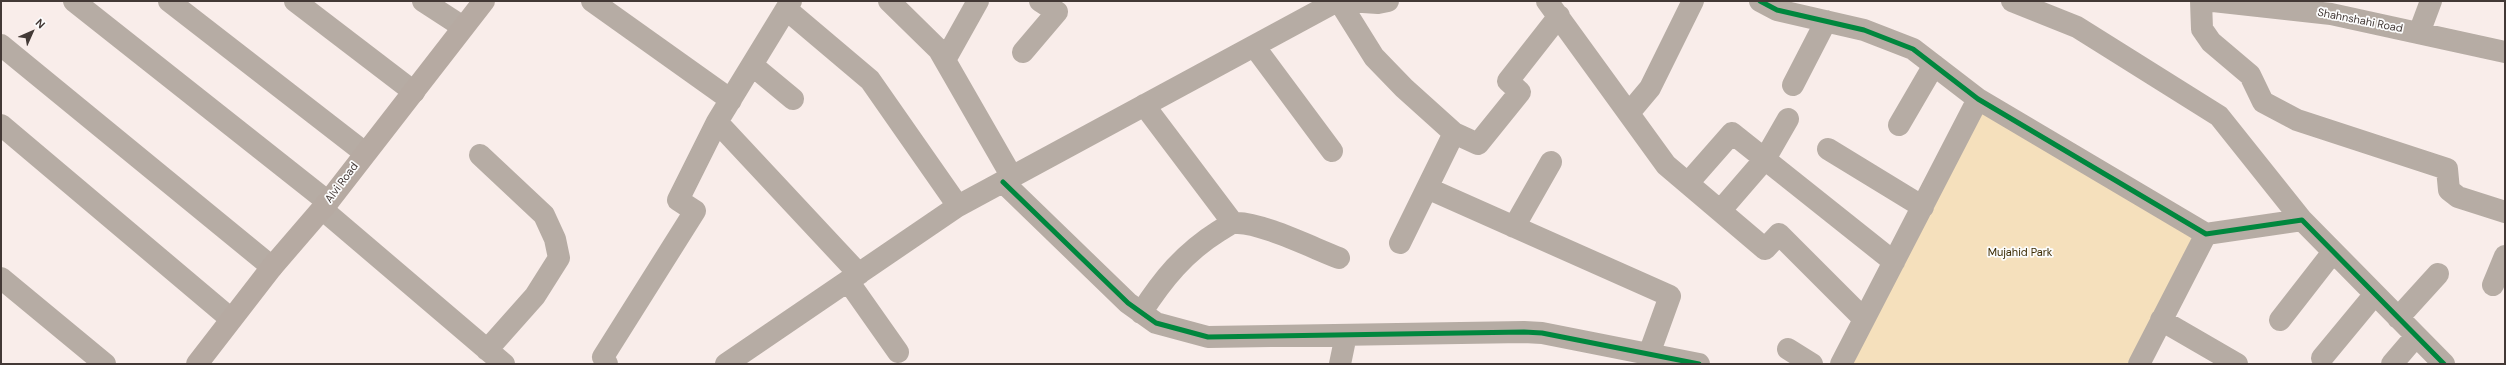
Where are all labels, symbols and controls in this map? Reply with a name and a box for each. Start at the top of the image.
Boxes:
street label: Shahnshahi Road [2316,6,2404,36]
north arrow [12,12,52,52]
text: N [33,16,48,31]
street label: Alvi Road [323,160,361,206]
park label: Mujahid Park [1988,246,2052,260]

